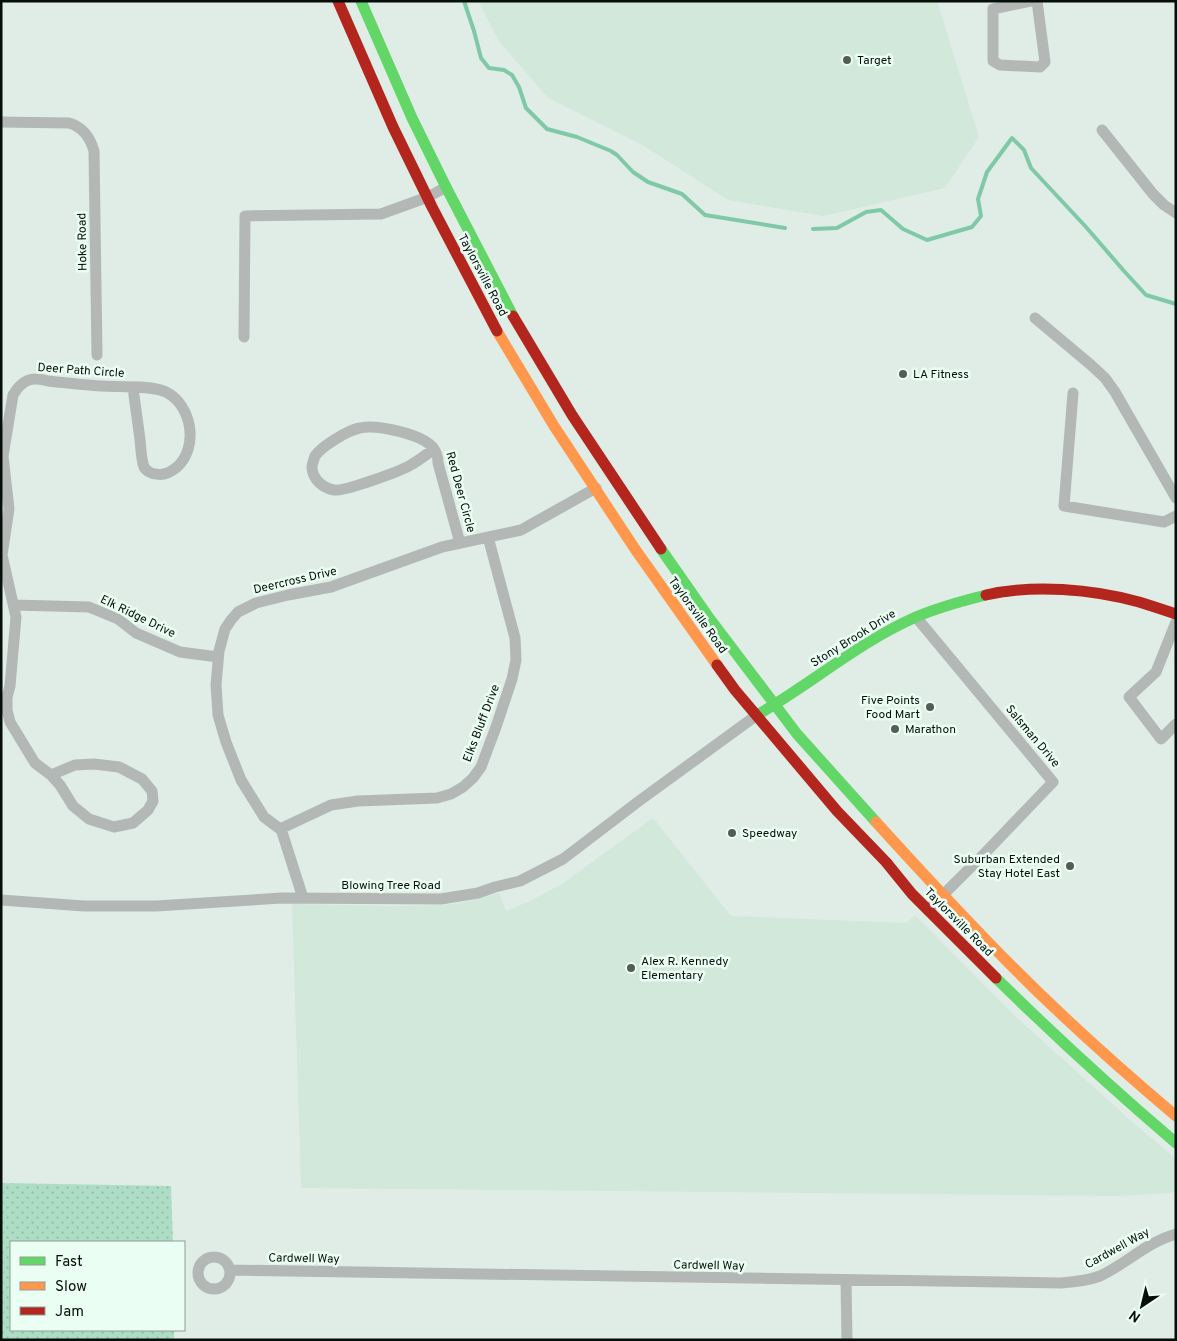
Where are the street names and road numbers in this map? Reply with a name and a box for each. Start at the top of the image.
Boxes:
street label: Hoke Road [74,213,92,271]
street label: Taylorsville Road [454,231,511,319]
street label: Deer Path Circle [37,360,125,382]
street label: Red Deer Circle [442,450,479,535]
street label: Deercross Drive [252,564,339,598]
street label: Taylorsville Road [664,574,730,657]
street label: Elk Ridge Drive [97,592,178,642]
street label: Stony Brook Drive [808,606,899,671]
street label: Elks Bluff Drive [460,682,504,765]
street label: Salsman Drive [1001,702,1063,771]
street label: Blowing Tree Road [341,878,441,894]
street label: Taylorsville Road [920,885,996,961]
street label: Cardwell Way [1082,1225,1153,1273]
street label: Cardwell Way [268,1250,340,1268]
street label: Cardwell Way [673,1257,745,1275]

